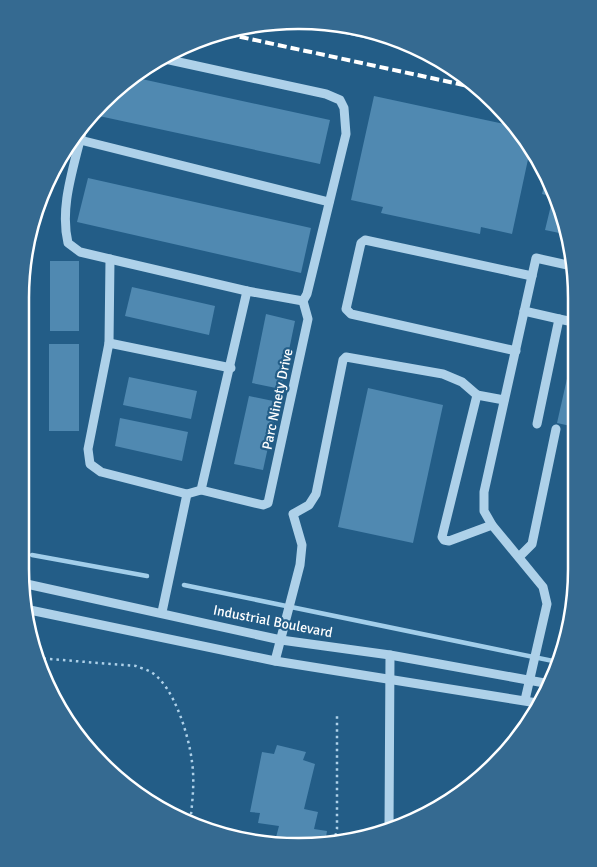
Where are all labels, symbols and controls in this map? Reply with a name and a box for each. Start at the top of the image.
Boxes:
street label: Parc Ninety Drive [258,347,297,451]
street label: Industrial Boulevard [212,602,334,641]

